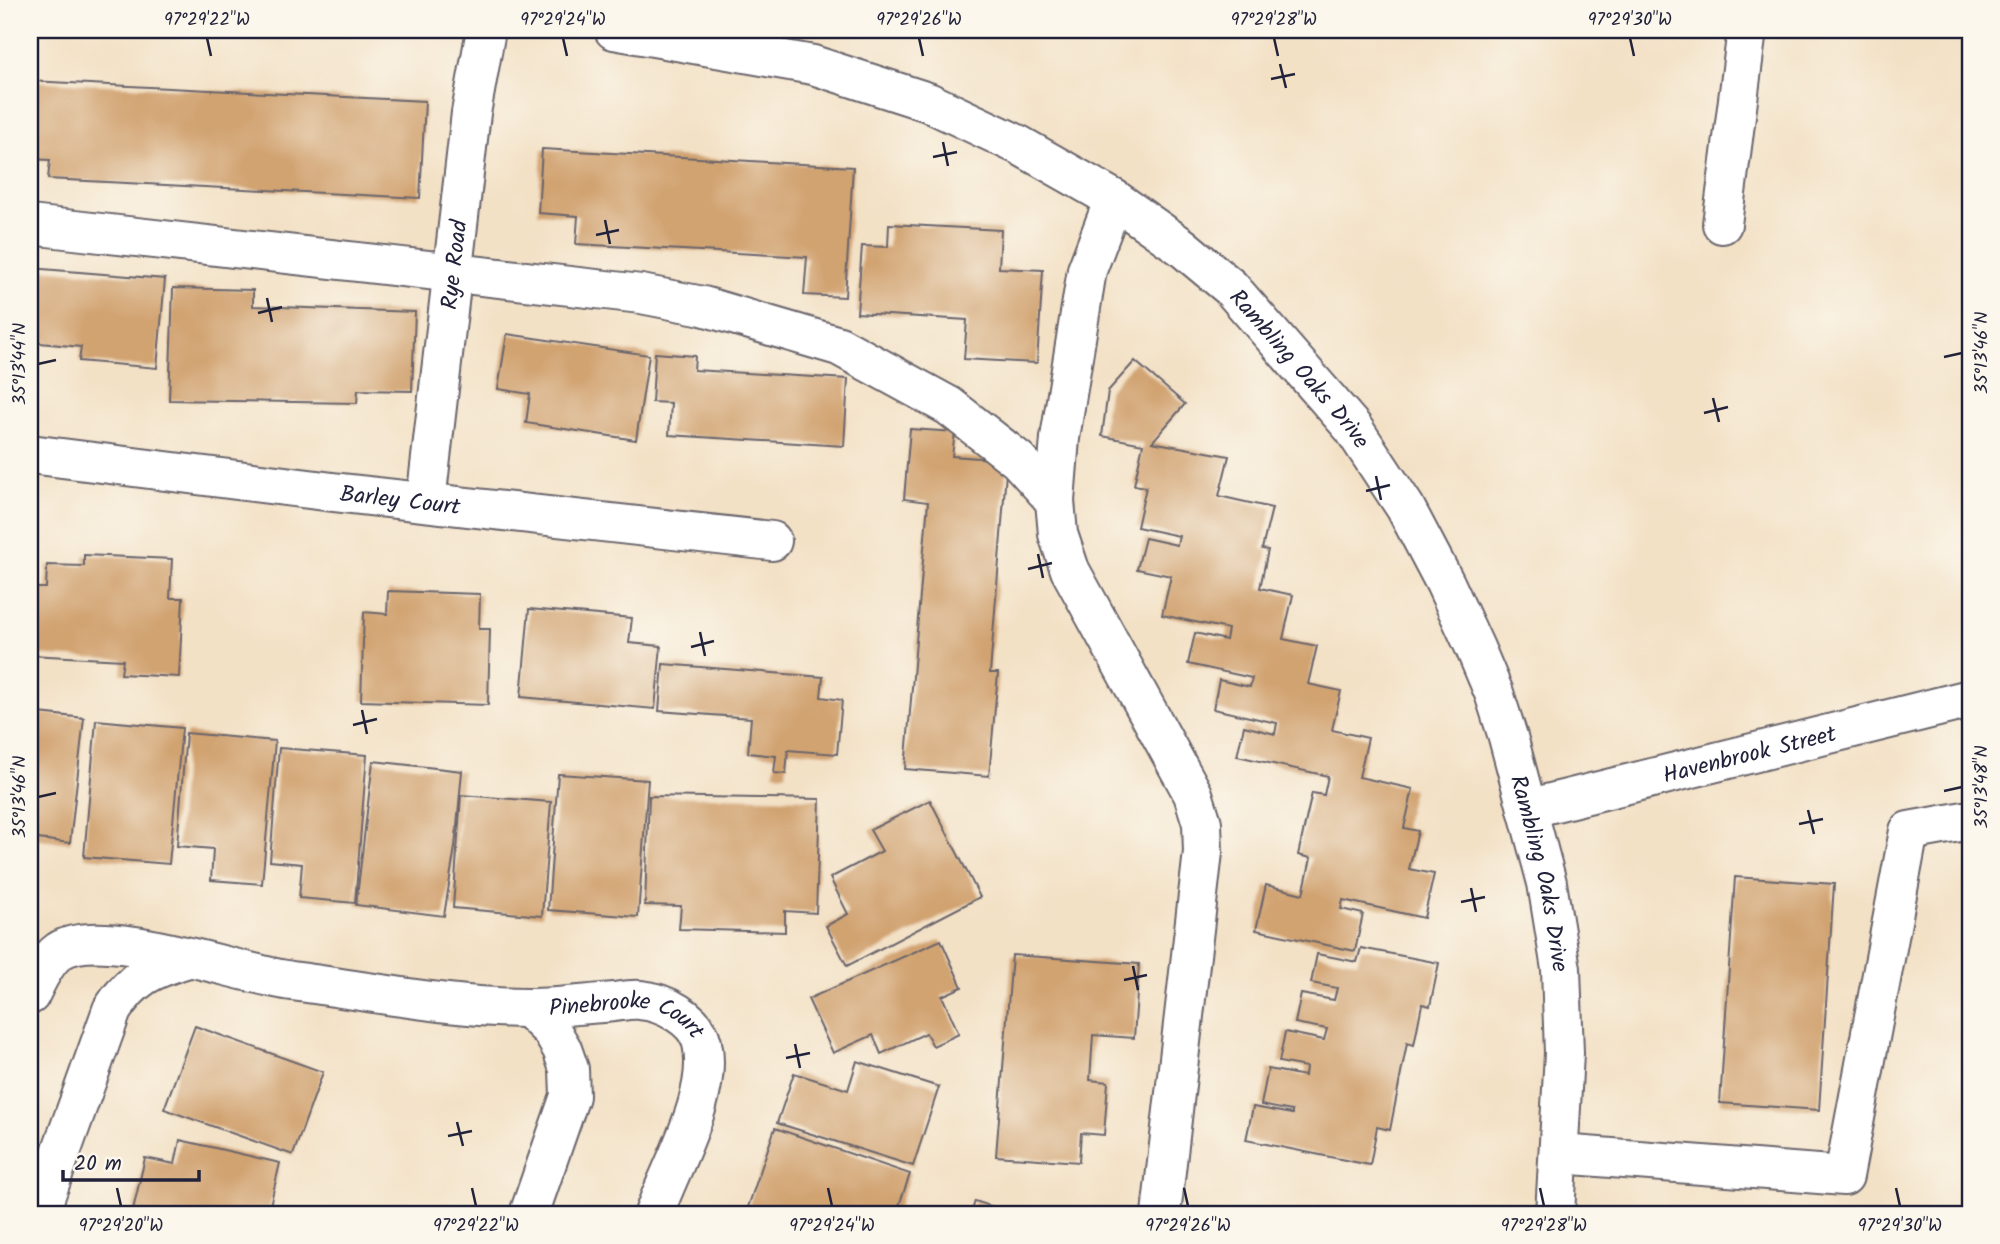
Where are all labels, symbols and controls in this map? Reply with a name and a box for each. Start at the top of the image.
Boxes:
text: 97°29'22"W [164,6,250,35]
text: 97°29'24"W [520,6,606,35]
text: 97°29'26"W [876,6,962,35]
text: 97°29'28"W [1231,6,1317,35]
text: 97°29'30"W [1588,6,1672,35]
street label: Rye Road [432,218,479,312]
street label: Rambling Oaks Drive [1220,282,1378,456]
text: 35°13'46"N [1968,312,1997,394]
text: 35°13'44"N [6,323,35,405]
street label: Barley Court [338,477,463,526]
street label: Havenbrook Street [1659,717,1841,795]
text: 35°13'48"N [1968,745,1997,829]
text: 35°13'46"N [6,756,35,838]
street label: Rambling Oaks Drive [1499,771,1577,975]
street label: Pinebrooke Court [548,984,714,1047]
scale bar [63,1139,200,1183]
text: 20 m [74,1148,122,1181]
text: 97°29'20"W [79,1212,163,1241]
text: 97°29'22"W [433,1212,519,1241]
text: 97°29'24"W [789,1212,875,1241]
text: 97°29'26"W [1145,1212,1231,1241]
text: 97°29'28"W [1501,1212,1587,1241]
text: 97°29'30"W [1858,1212,1942,1241]

